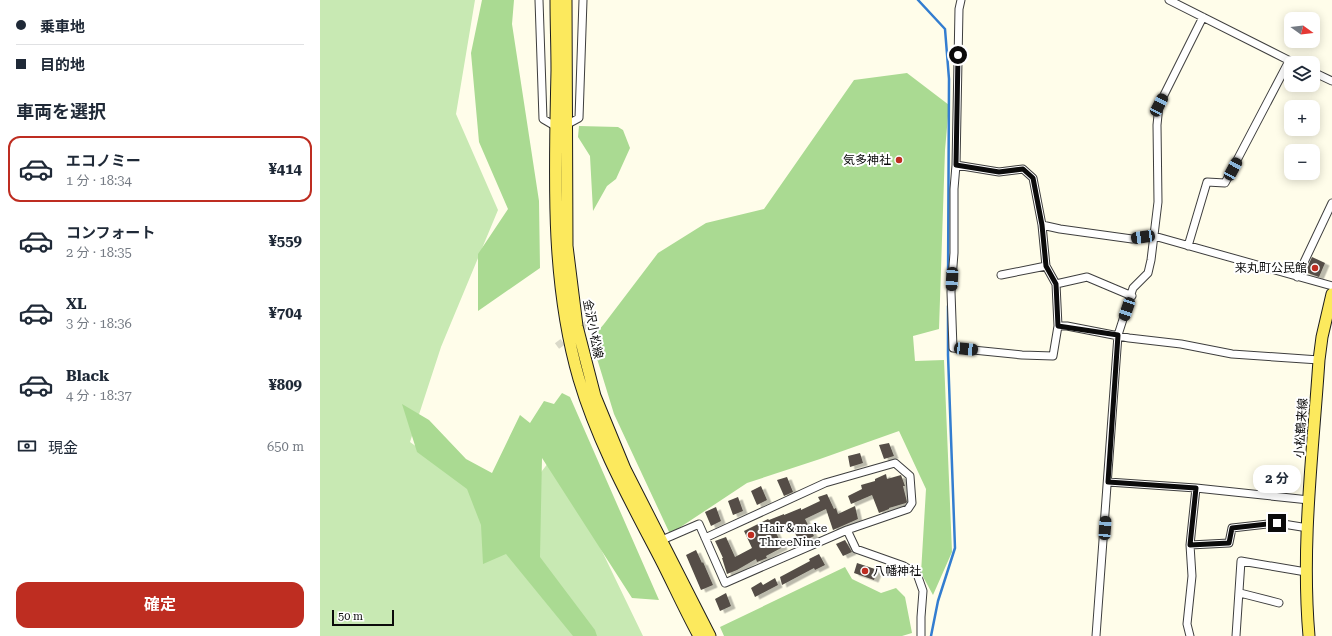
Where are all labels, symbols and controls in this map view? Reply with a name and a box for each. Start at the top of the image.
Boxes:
north arrow [1284,12,1320,48]
map controls [1284,12,1320,180]
text: 乗車地 [40,18,85,36]
route start [949,46,967,64]
text: 目的地 [40,56,85,74]
button: layers [1284,56,1320,92]
car [1148,92,1170,118]
button: + [1284,100,1320,136]
text: 車両を選択 [16,101,106,122]
button: − [1284,144,1320,180]
icon: car [18,151,54,187]
text: エコノミー [66,152,141,170]
place label: 気多神社 [843,153,891,167]
marker: 気多神社 [894,155,904,165]
car [1222,156,1244,182]
text: ¥414 [268,160,302,178]
text: 1 分 · 18:34 [66,173,132,188]
icon: car [18,223,54,259]
text: コンフォート [66,224,156,242]
car [1130,229,1156,245]
text: ¥559 [268,232,302,250]
text: 2 分 · 18:35 [66,245,132,260]
place label: 来丸町公民館 [1235,261,1307,275]
marker: 来丸町公民館 [1310,263,1320,273]
car [945,267,959,291]
icon: car [18,295,54,331]
text: XL [66,295,87,313]
car [1117,296,1137,322]
street label: 金沢小松線 [580,298,606,360]
text: ¥704 [268,304,302,322]
text: 3 分 · 18:36 [66,316,132,331]
car [953,342,979,356]
icon: car [18,367,54,403]
text: Black [66,367,109,385]
text: ¥809 [268,376,302,394]
text: 4 分 · 18:37 [66,388,132,403]
street label: 小松鶴来線 [1292,398,1310,458]
icon: cash [16,435,38,457]
text: 現金 [48,439,78,457]
text: 650 m [267,439,304,454]
callout: 2 分 [1253,465,1301,493]
text: 2 分 [1265,471,1289,486]
route end [1268,514,1286,532]
car [1098,516,1112,540]
place label: Hair＆make ThreeNine [759,521,828,549]
marker: Hair＆make ThreeNine [746,530,756,540]
place label: 八幡神社 [873,564,921,578]
marker: 八幡神社 [860,566,870,576]
button: 確定 [16,582,304,628]
scale bar [332,608,394,627]
text: 50 m [338,610,363,623]

